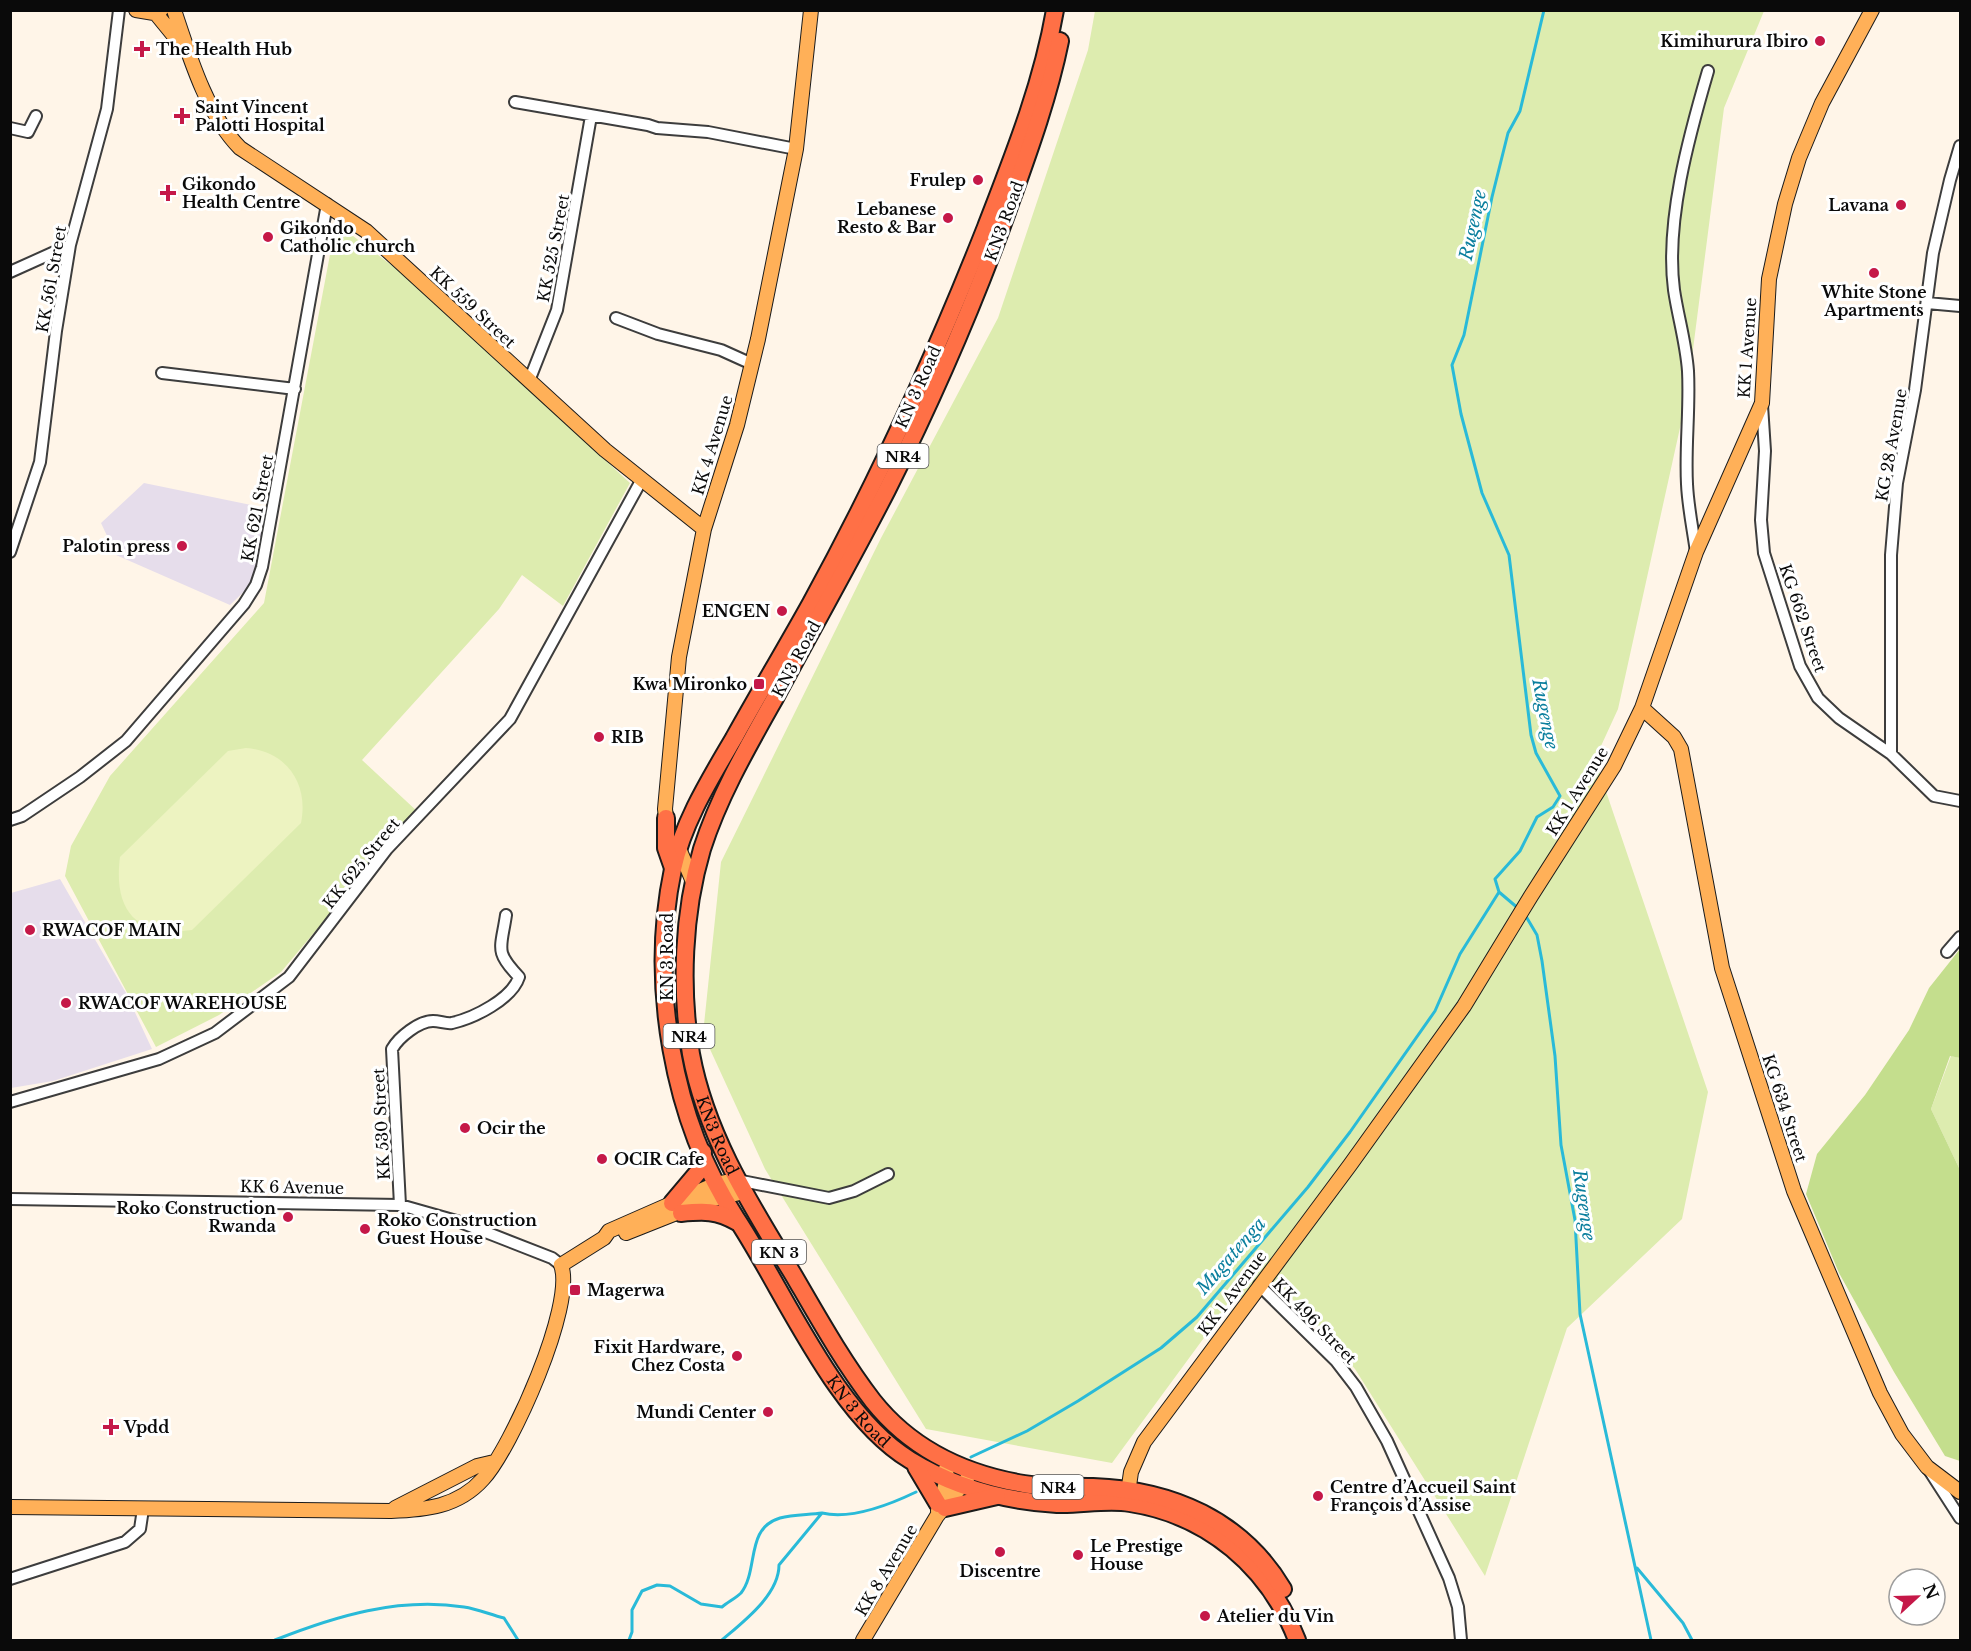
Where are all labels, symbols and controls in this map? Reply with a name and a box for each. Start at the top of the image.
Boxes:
place label: Kimihurura Ibiro [1660,31,1808,51]
marker: Kimihurura Ibiro [1813,34,1827,48]
place label: The Health Hub [156,39,292,59]
marker: The Health Hub [133,40,151,58]
place label: Saint Vincent Palotti Hospital [195,97,325,135]
marker: Saint Vincent Palotti Hospital [173,107,191,125]
place label: Frulep [909,170,966,190]
marker: Frulep [971,173,985,187]
place label: Gikondo Health Centre [182,174,300,212]
street label: KN3 Road [980,178,1028,264]
marker: Gikondo Health Centre [159,184,177,202]
water label: Rugenge [1455,188,1491,263]
street label: KK 525 Street [533,192,573,304]
place label: Lavana [1828,195,1889,215]
marker: Lavana [1894,198,1908,212]
place label: Lebanese Resto & Bar [837,199,936,237]
marker: Lebanese Resto & Bar [941,211,955,225]
place label: Gikondo Catholic church [280,218,416,256]
street label: KK 561 Street [32,224,70,334]
marker: Gikondo Catholic church [261,230,275,244]
street label: KK 559 Street [426,262,520,352]
marker: White Stone Apartments [1867,266,1881,280]
place label: White Stone Apartments [1820,282,1927,320]
street label: KK 1 Avenue [1733,297,1761,399]
street label: KN 3 Road [891,342,945,431]
street label: KG 28 Avenue [1871,387,1911,503]
street label: KK 4 Avenue [687,393,737,497]
road number: NR4 [878,444,928,468]
street label: KK 621 Street [237,453,277,563]
place label: Palotin press [62,536,170,556]
marker: Palotin press [175,539,189,553]
street label: KG 662 Street [1775,561,1831,675]
place label: ENGEN [702,601,770,621]
marker: ENGEN [775,604,789,618]
street label: KN3 Road [767,617,825,701]
place label: Kwa Mironko [632,674,747,694]
water label: Rugenge [1527,676,1563,751]
marker: Kwa Mironko [752,677,766,691]
place label: RIB [611,727,644,747]
marker: RIB [592,730,606,744]
street label: KK 1 Avenue [1542,743,1612,839]
street label: KK 625 Street [318,814,404,912]
street label: KN 3 Road [657,913,677,1001]
place label: RWACOF MAIN [42,920,181,940]
marker: RWACOF MAIN [23,923,37,937]
place label: RWACOF WAREHOUSE [78,993,287,1013]
marker: RWACOF WAREHOUSE [59,996,73,1010]
road number: NR4 [664,1024,714,1048]
street label: KG 634 Street [1758,1052,1812,1164]
street label: KK 530 Street [368,1067,394,1181]
street label: KN3 Road [692,1093,743,1178]
place label: Ocir the [477,1118,546,1138]
marker: Ocir the [458,1121,472,1135]
place label: OCIR Cafe [614,1149,704,1169]
marker: OCIR Cafe [595,1152,609,1166]
water label: Rugenge [1568,1167,1600,1242]
street label: KK 6 Avenue [240,1176,344,1198]
place label: Roko Construction Rwanda [116,1198,276,1236]
marker: Roko Construction Rwanda [281,1210,295,1224]
place label: Roko Construction Guest House [377,1210,537,1248]
water label: Mugatenga [1191,1213,1270,1300]
marker: Roko Construction Guest House [358,1222,372,1236]
road number: KN 3 [752,1240,806,1264]
street label: KK 1 Avenue [1194,1247,1270,1339]
street label: KK 496 Street [1269,1274,1361,1368]
place label: Magerwa [587,1280,665,1300]
marker: Magerwa [568,1283,582,1297]
place label: Fixit Hardware, Chez Costa [594,1337,725,1375]
marker: Fixit Hardware, Chez Costa [730,1349,744,1363]
street label: KN 3 Road [822,1371,895,1452]
place label: Mundi Center [636,1402,756,1422]
marker: Mundi Center [761,1405,775,1419]
place label: Vpdd [123,1417,169,1437]
marker: Vpdd [102,1418,120,1436]
road number: NR4 [1032,1475,1084,1499]
place label: Centre d’Accueil Saint François d’Assise [1330,1477,1517,1515]
marker: Centre d’Accueil Saint François d’Assise [1311,1489,1325,1503]
street label: KK 8 Avenue [851,1520,921,1620]
place label: Le Prestige House [1090,1536,1183,1574]
marker: Discentre [993,1545,1007,1559]
marker: Le Prestige House [1071,1548,1085,1562]
place label: Discentre [959,1561,1041,1581]
north arrow [1887,1567,1947,1627]
text: N [1919,1581,1943,1602]
place label: Atelier du Vin [1216,1606,1335,1626]
marker: Atelier du Vin [1198,1609,1212,1623]

